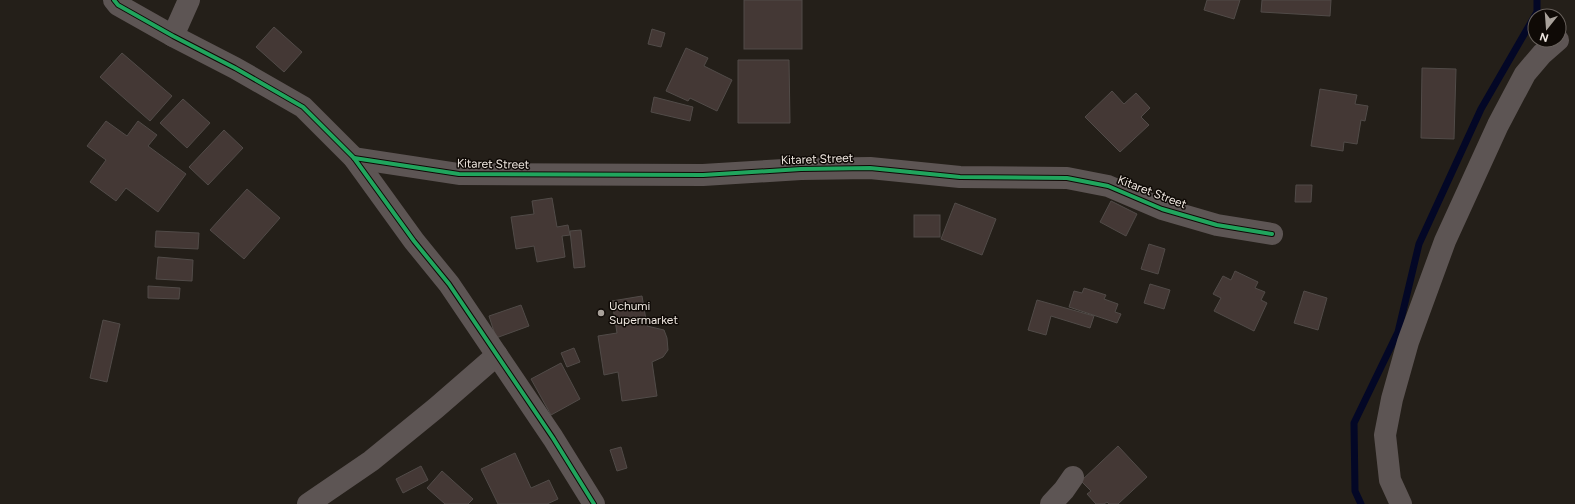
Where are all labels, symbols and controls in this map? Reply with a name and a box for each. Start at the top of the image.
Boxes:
north arrow [1527,8,1567,48]
text: N [1538,30,1550,45]
street label: Kitaret Street [781,151,854,167]
street label: Kitaret Street [457,156,530,172]
street label: Kitaret Street [1116,172,1189,212]
place label: Uchumi Supermarket [609,299,678,327]
marker: Uchumi Supermarket [596,308,606,318]

